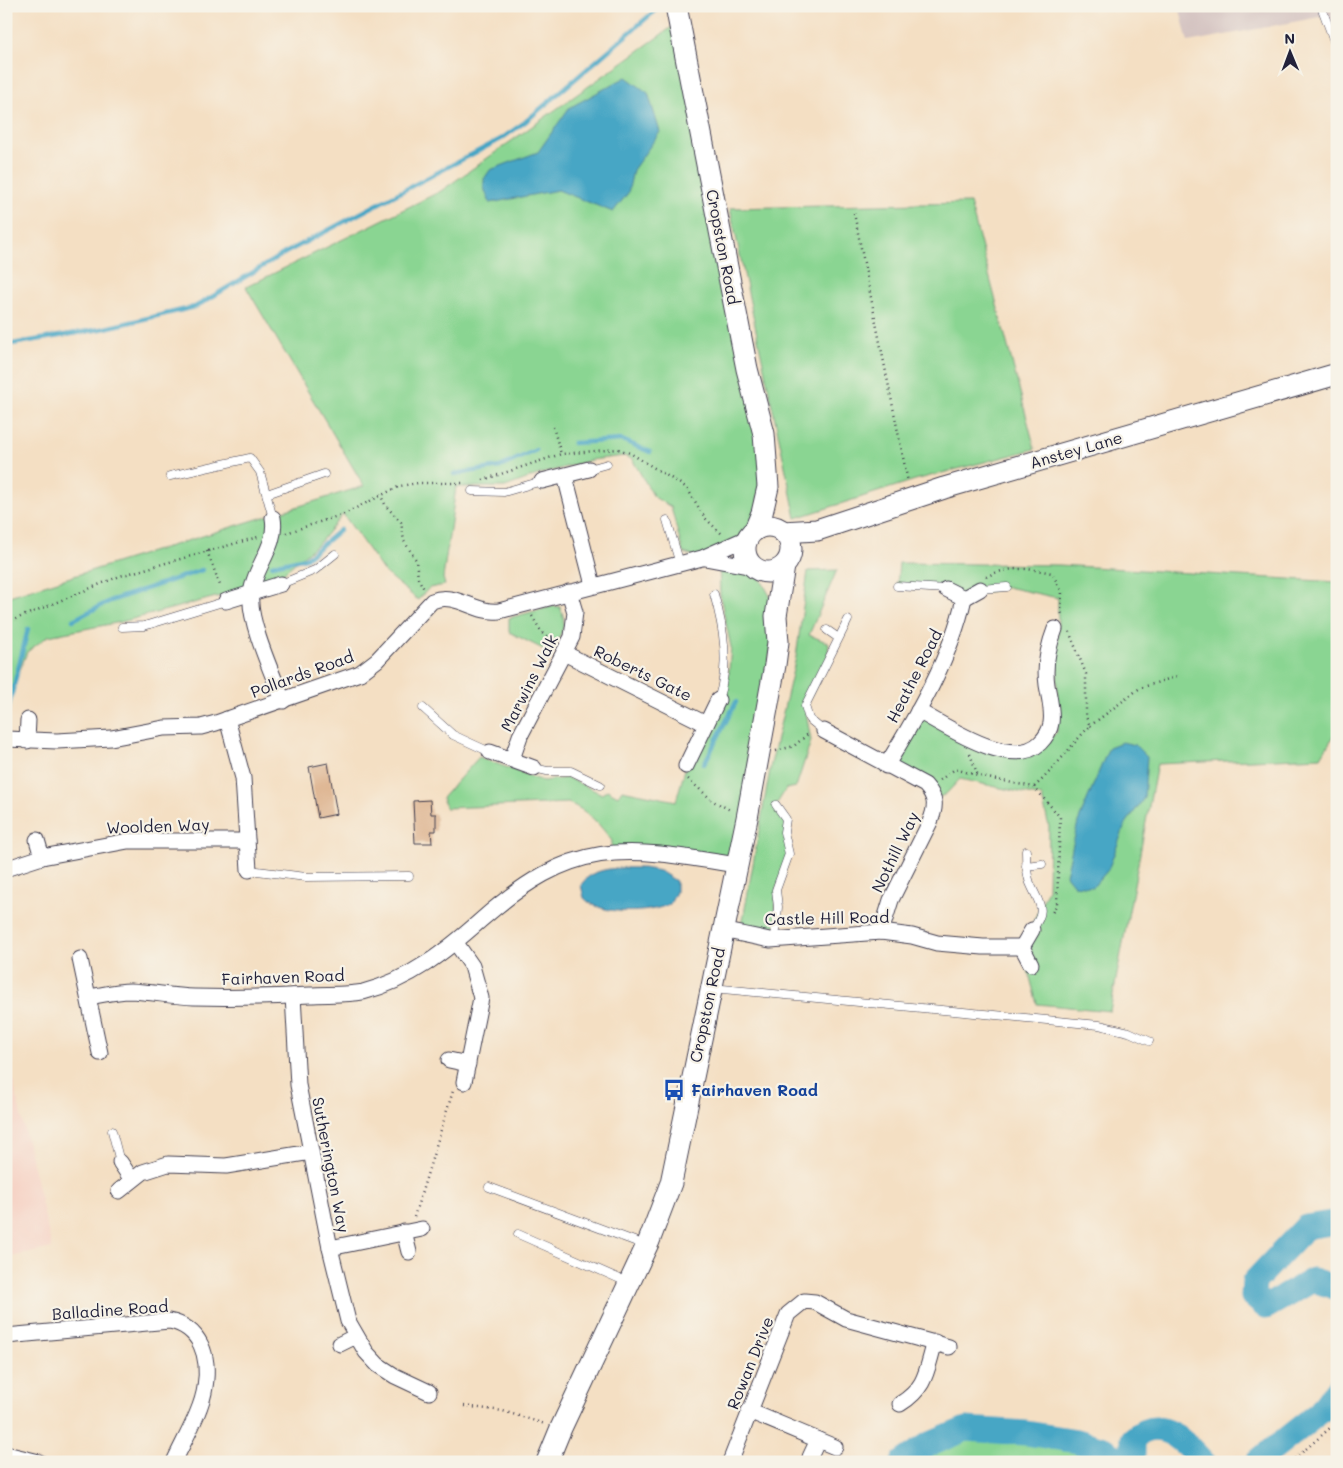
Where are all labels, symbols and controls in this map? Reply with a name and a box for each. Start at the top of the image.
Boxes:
north arrow [1266,28,1316,78]
text: N [1284,29,1295,48]
street label: Cropston Road [702,187,745,306]
street label: Anstey Lane [1027,426,1125,473]
street label: Heathe Road [881,625,946,726]
street label: Marwins Walk [495,631,562,735]
street label: Roberts Gate [591,640,696,705]
street label: Pollards Road [247,645,356,702]
street label: Nothill Way [866,808,923,896]
street label: Woolden Way [106,813,210,838]
street label: Castle Hill Road [765,906,889,929]
street label: Cropston Road [684,946,729,1064]
street label: Fairhaven Road [221,964,345,989]
bus stop icon: Fairhaven Road [661,1077,687,1103]
place label: Fairhaven Road [691,1079,818,1100]
street label: Sutherington Way [308,1095,355,1234]
street label: Balladine Road [51,1295,169,1324]
street label: Rowan Drive [721,1313,778,1412]

